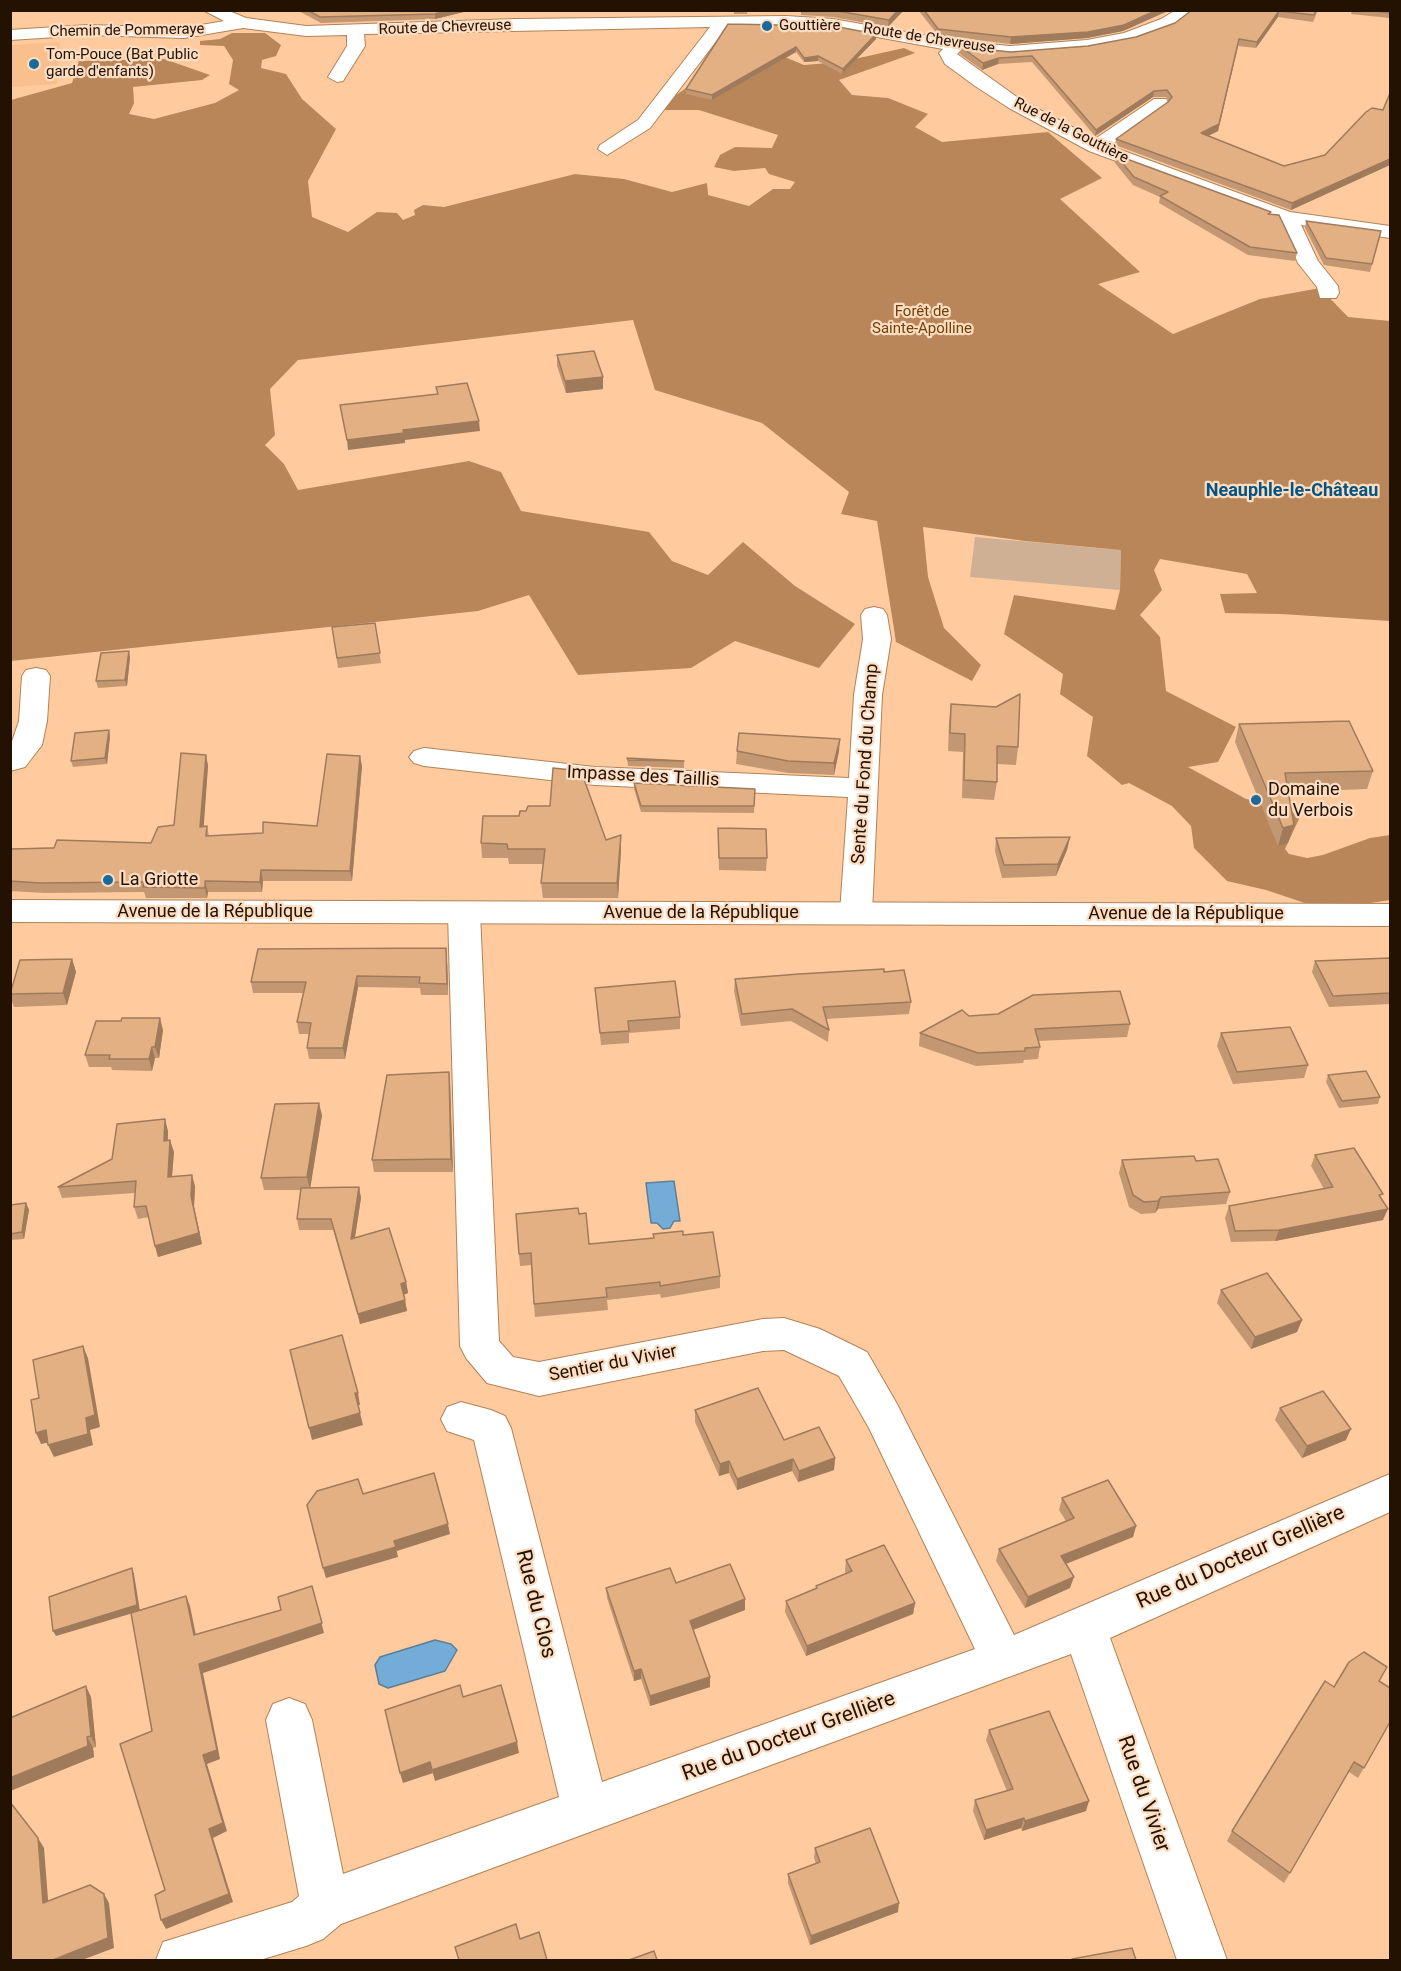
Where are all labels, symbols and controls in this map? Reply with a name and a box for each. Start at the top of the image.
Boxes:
street label: Route de Chevreuse [378,17,512,39]
place label: Gouttière [779,17,840,35]
marker: Gouttière [760,19,774,33]
street label: Route de Chevreuse [862,20,996,58]
street label: Chemin de Pommeraye [49,21,205,41]
place label: Tom-Pouce (Bat Public garde d'enfants) [46,46,198,81]
marker: Tom-Pouce (Bat Public garde d'enfants) [27,57,41,71]
street label: Rue de la Gouttière [1011,94,1131,168]
park label: Forêt de Sainte-Apolline [872,303,972,338]
district label: Neauphle-le-Château [1206,480,1378,502]
street label: Sente du Fond du Champ [848,663,884,865]
street label: Impasse des Taillis [566,762,720,792]
place label: Domaine du Verbois [1268,779,1353,822]
marker: Domaine du Verbois [1249,793,1263,807]
place label: La Griotte [120,869,198,891]
marker: La Griotte [101,873,115,887]
street label: Avenue de la République [117,901,313,923]
street label: Avenue de la République [603,902,799,924]
street label: Avenue de la République [1088,903,1284,925]
street label: Sentier du Vivier [547,1341,679,1387]
street label: Rue du Docteur Grellière [1133,1501,1349,1615]
street label: Rue du Clos [509,1547,561,1661]
street label: Rue du Docteur Grellière [679,1687,899,1787]
street label: Rue du Vivier [1111,1732,1175,1856]

